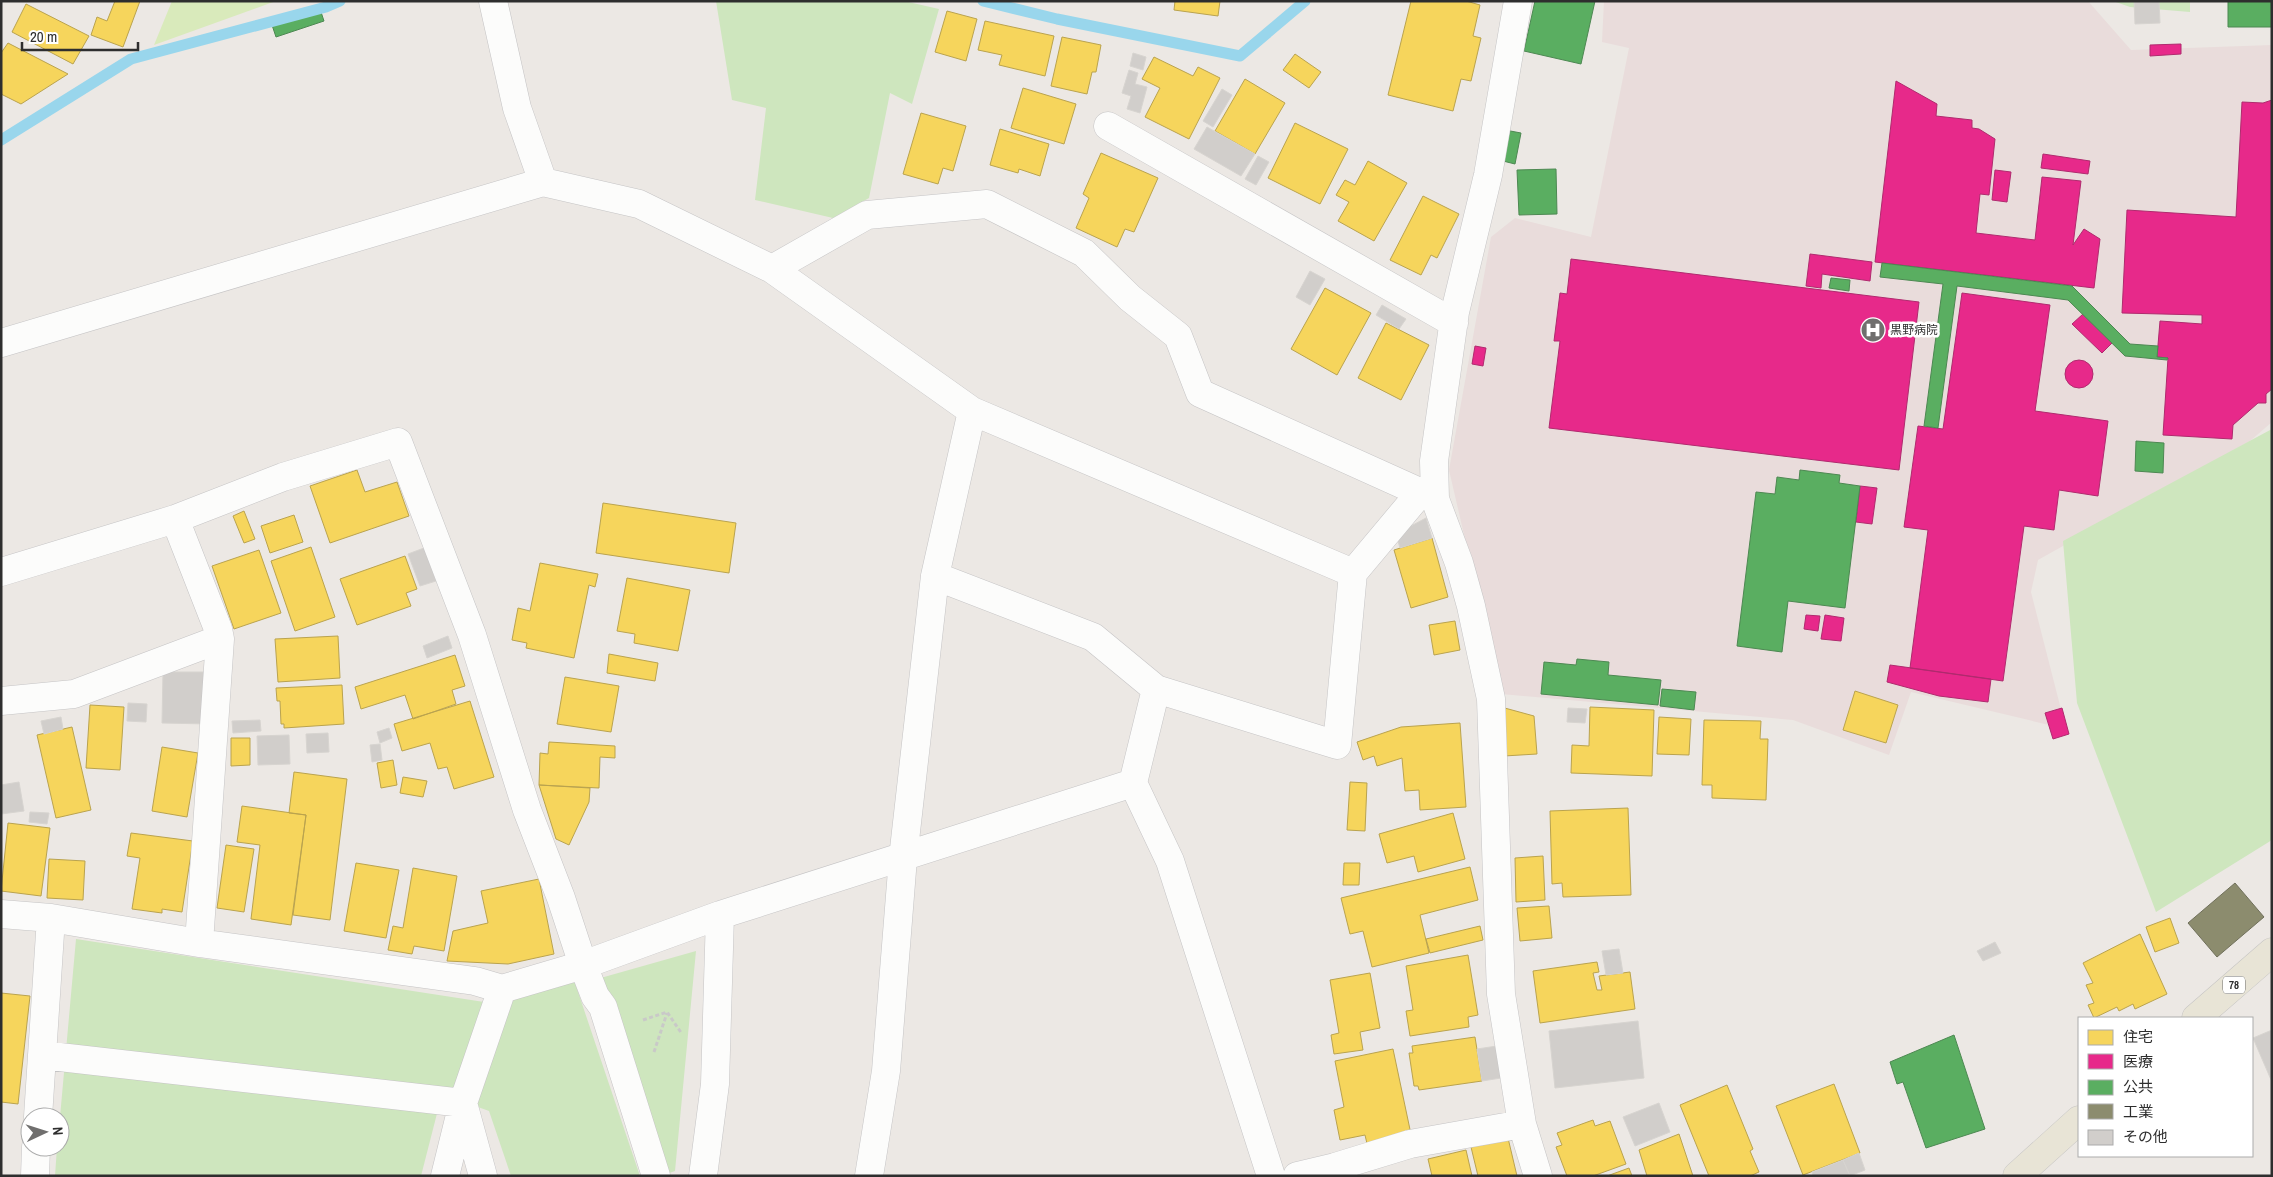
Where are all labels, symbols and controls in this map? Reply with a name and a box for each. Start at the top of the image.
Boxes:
scale bar [22,20,139,52]
text: 20 m [30,26,57,47]
hospital icon: 黒野病院 [1860,317,1886,343]
place label: 黒野病院 [1890,322,1938,338]
road number: 78 [2223,976,2245,994]
legend [2078,1017,2253,1157]
text: 住宅 [2123,1026,2153,1047]
text: 医療 [2123,1051,2153,1072]
text: 公共 [2123,1076,2153,1097]
text: 工業 [2123,1101,2153,1122]
north arrow [20,1107,70,1157]
text: N [49,1126,67,1136]
text: その他 [2123,1126,2168,1147]

